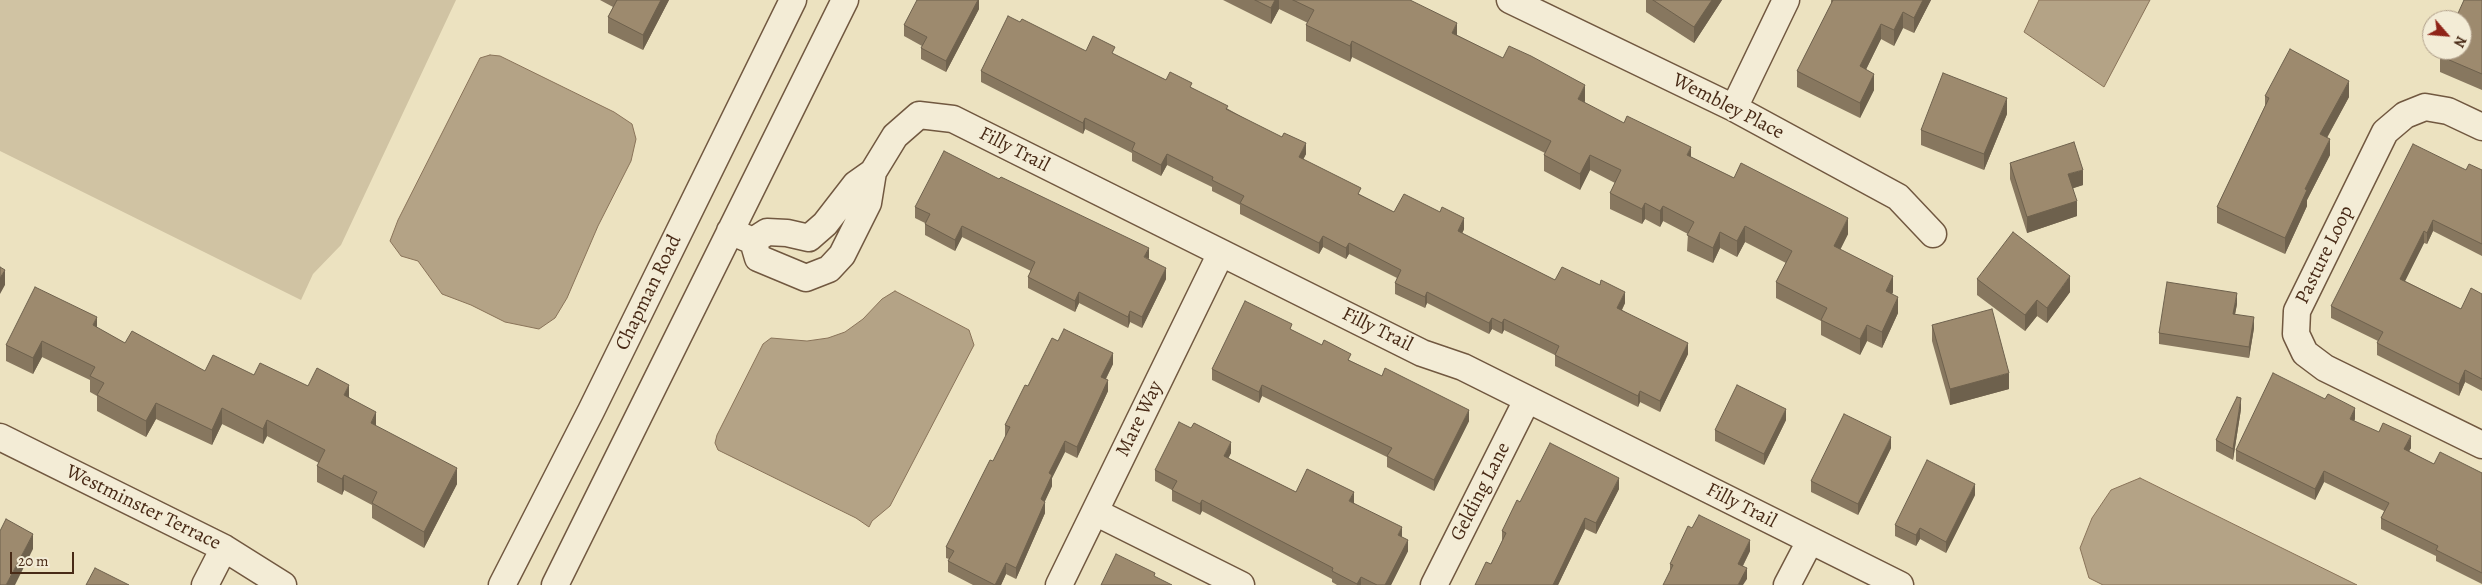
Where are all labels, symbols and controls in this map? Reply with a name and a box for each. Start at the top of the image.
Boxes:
north arrow [2422,10,2472,60]
text: N [2449,33,2471,50]
street label: Wembley Place [1668,69,1788,145]
street label: Filly Trail [975,122,1053,178]
street label: Pasture Loop [2291,202,2359,308]
street label: Chapman Road [611,231,687,355]
street label: Filly Trail [1338,303,1416,357]
street label: Mare Way [1111,377,1169,461]
street label: Gelding Lane [1446,439,1516,545]
street label: Westminster Terrace [62,460,224,556]
street label: Filly Trail [1702,478,1780,534]
scale bar [12,542,76,574]
text: 20 m [18,551,49,571]

